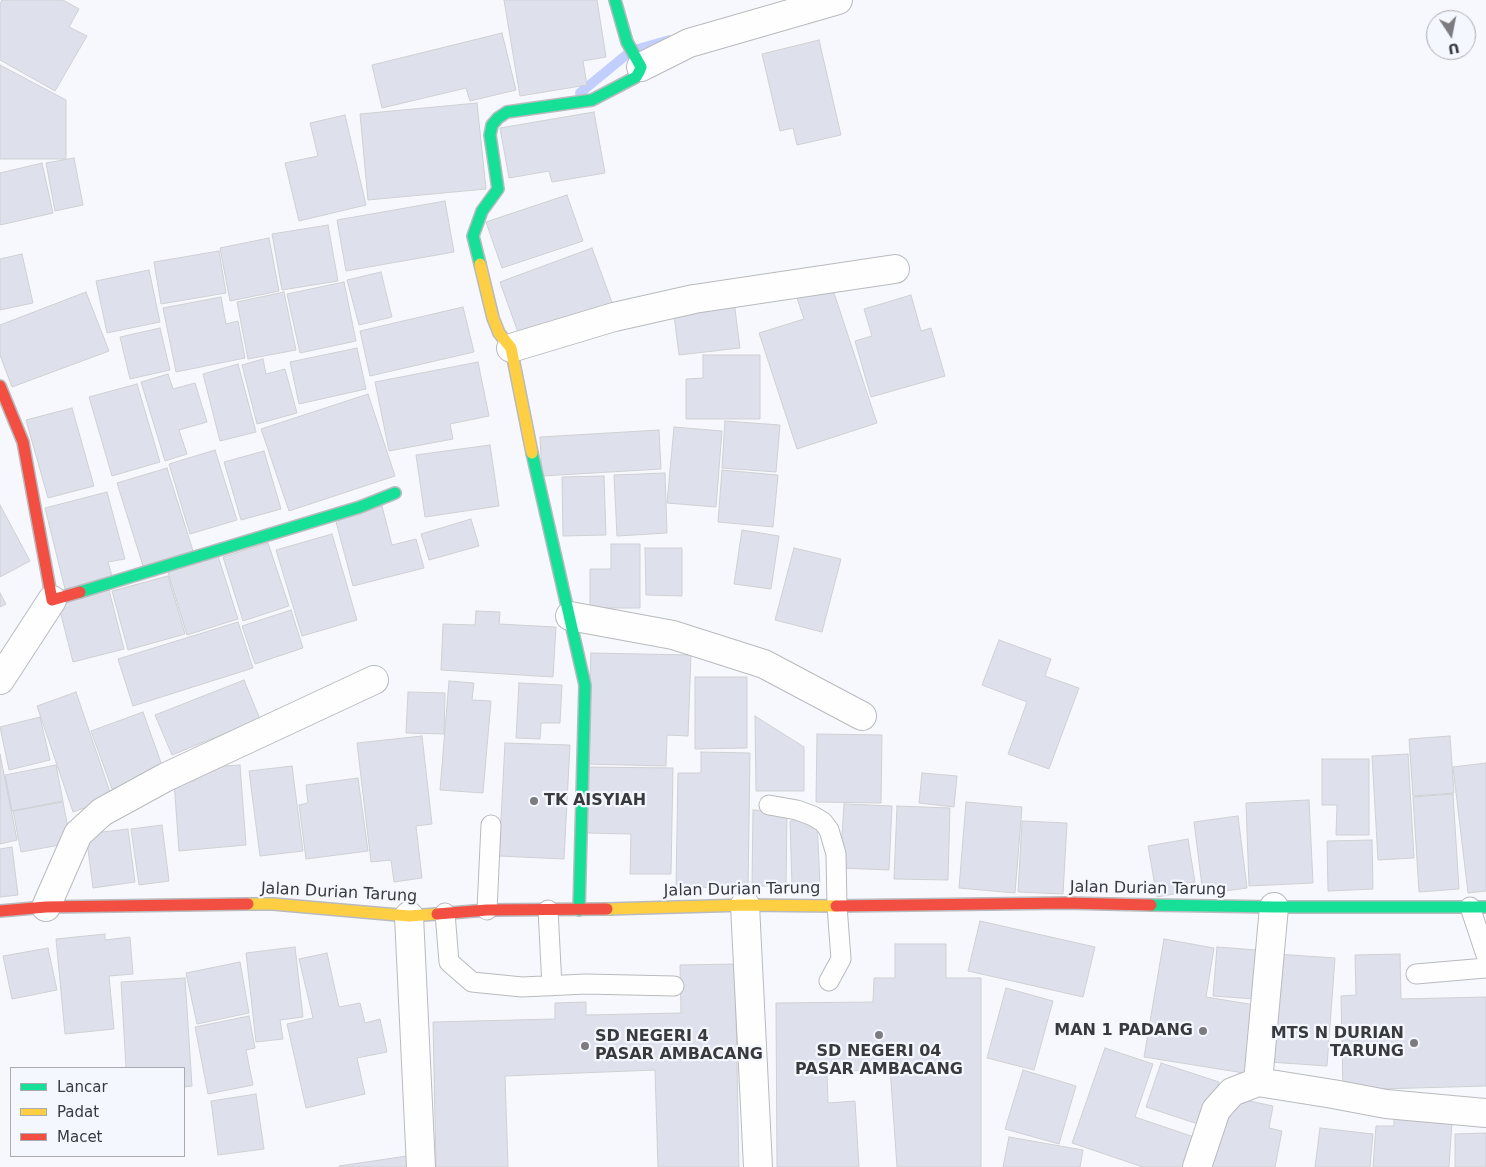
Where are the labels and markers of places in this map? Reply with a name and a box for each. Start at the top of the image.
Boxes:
place label: TK AISYIAH [544,791,646,811]
marker: TK AISYIAH [528,795,540,807]
place label: MAN 1 PADANG [1054,1021,1193,1041]
place label: MTS N DURIAN TARUNG [1271,1024,1404,1062]
marker: MAN 1 PADANG [1197,1025,1209,1037]
place label: SD NEGERI 4 PASAR AMBACANG [595,1027,763,1065]
marker: SD NEGERI 04 PASAR AMBACANG [873,1029,885,1041]
marker: MTS N DURIAN TARUNG [1408,1037,1420,1049]
marker: SD NEGERI 4 PASAR AMBACANG [579,1040,591,1052]
place label: SD NEGERI 04 PASAR AMBACANG [795,1042,963,1080]

